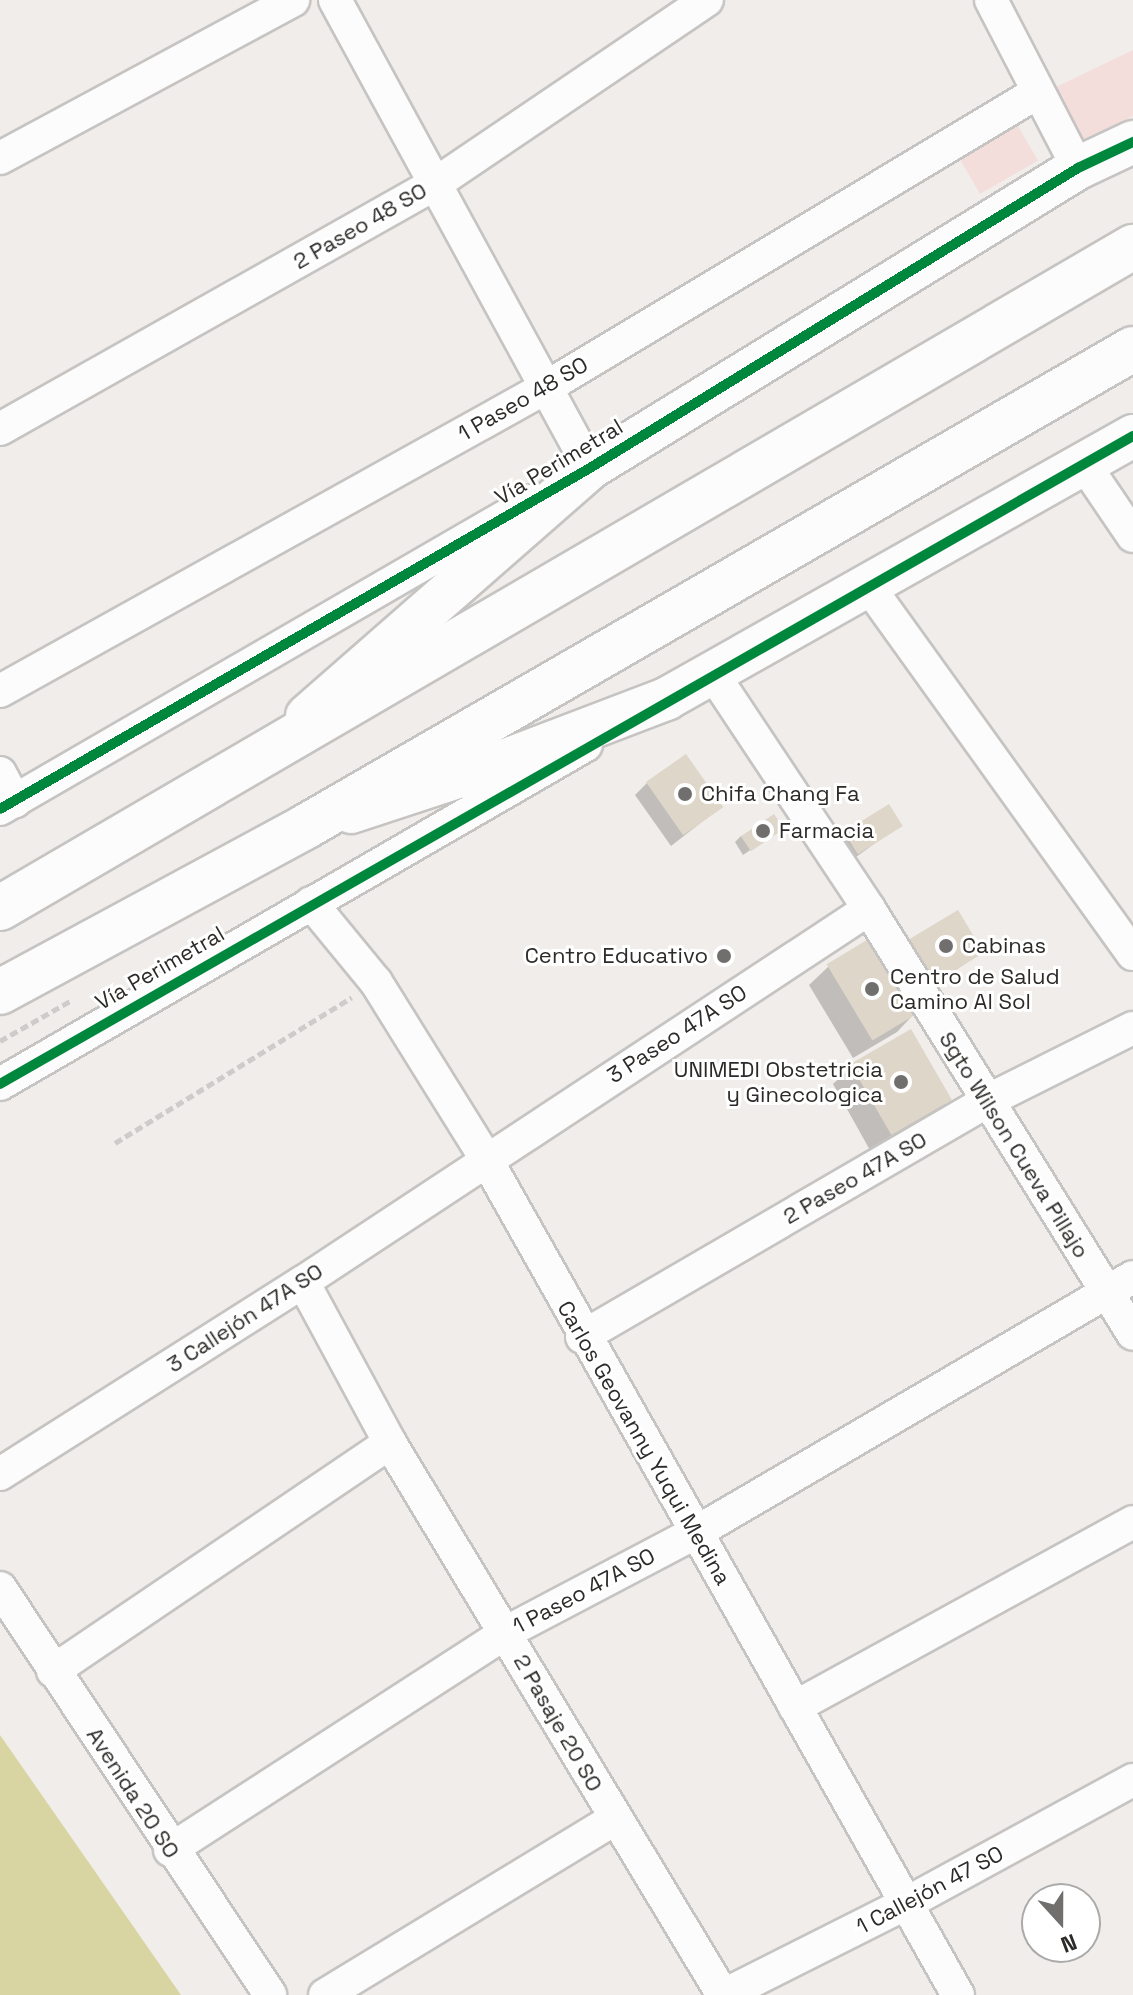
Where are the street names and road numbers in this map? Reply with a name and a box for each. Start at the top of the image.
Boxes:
street label: 2 Paseo 48 SO [289,177,431,275]
street label: 1 Paseo 48 SO [453,351,593,447]
street label: Vía Perimetral [490,413,628,511]
street label: Vía Perimetral [91,920,229,1016]
street label: 3 Paseo 47A SO [602,979,752,1089]
street label: Sgto Wilson Cueva Pillajo [933,1027,1095,1263]
street label: 2 Paseo 47A SO [778,1126,932,1230]
street label: 3 Callejón 47A SO [162,1258,328,1378]
street label: Carlos Geovanny Yuqui Medina [552,1296,736,1590]
street label: 1 Paseo 47A SO [508,1542,660,1640]
street label: 2 Pasaje 20 SO [508,1650,608,1796]
street label: Avenida 20 SO [81,1723,185,1863]
street label: 1 Callejón 47 SO [852,1840,1008,1940]

